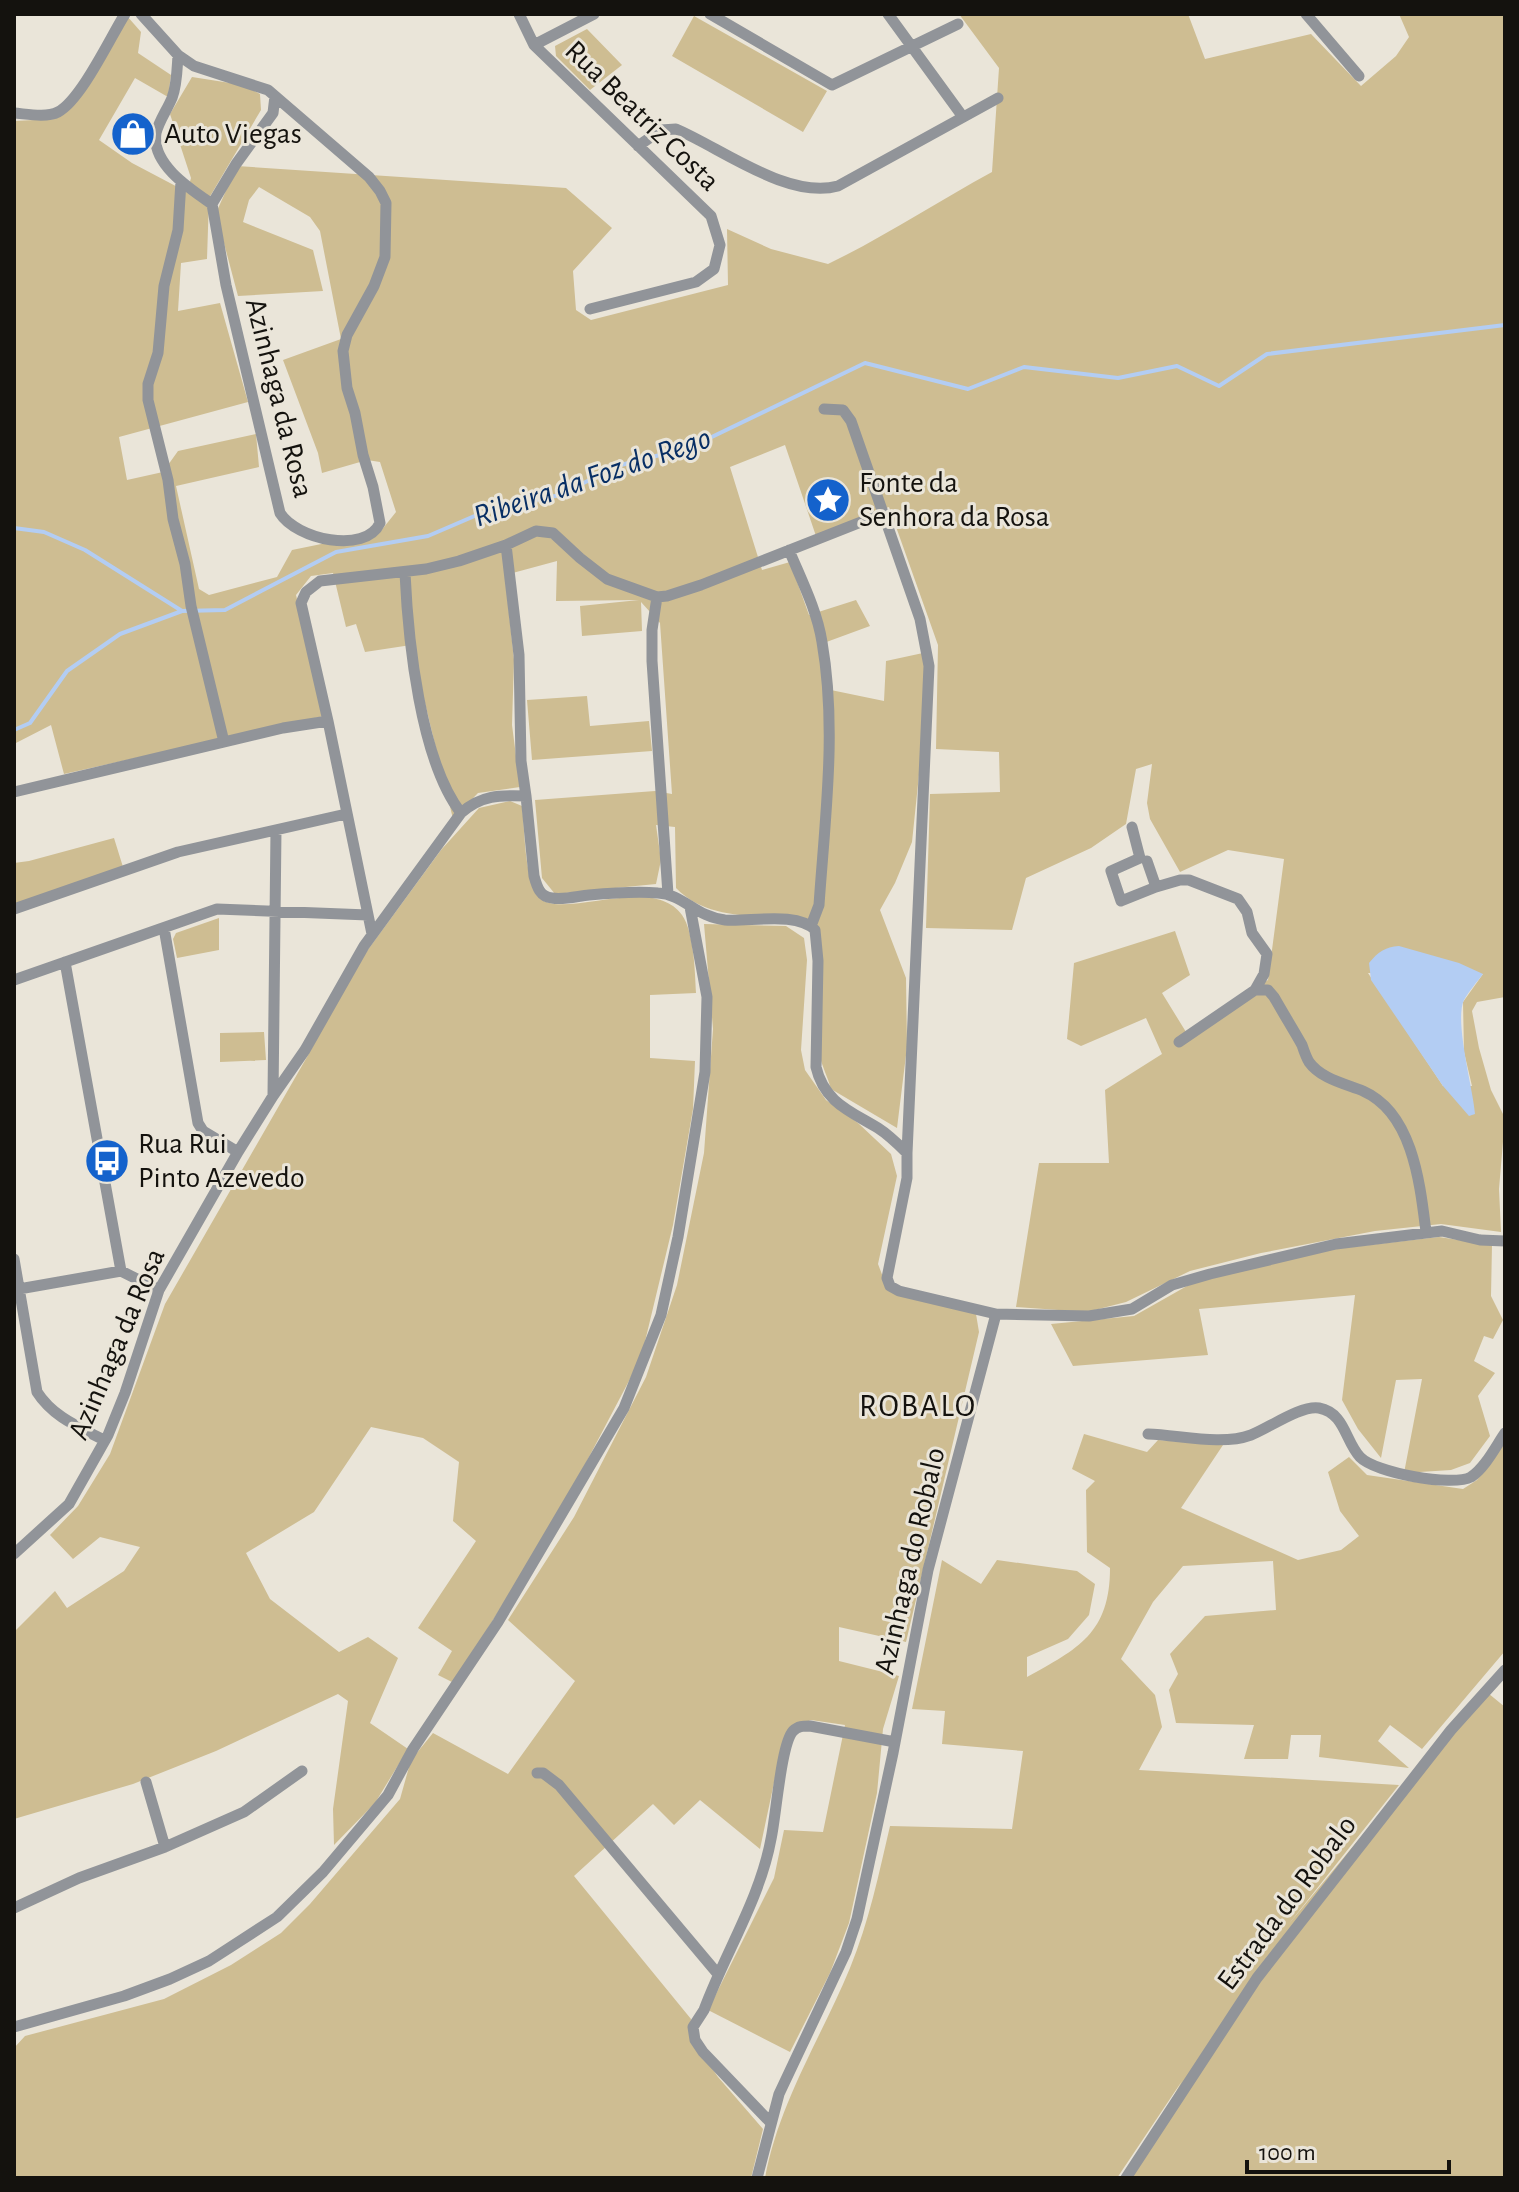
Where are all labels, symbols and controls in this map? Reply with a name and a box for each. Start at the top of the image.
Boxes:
street label: Rua Beatriz Costa [559,35,725,197]
shop icon: Auto Viegas [109,110,157,158]
place label: Auto Viegas [164,119,302,149]
street label: Azinhaga da Rosa [240,295,318,501]
water label: Ribeira da Foz do Rego [469,421,715,533]
place label: Fonte da Senhora da Rosa [859,468,1050,532]
place icon: Fonte da Senhora da Rosa [804,476,852,524]
place label: Rua Rui Pinto Azevedo [138,1129,305,1193]
bus stop icon: Rua Rui Pinto Azevedo [83,1137,131,1185]
street label: Azinhaga da Rosa [63,1244,171,1444]
district label: ROBALO [859,1390,977,1422]
street label: Azinhaga do Robalo [869,1445,951,1677]
street label: Estrada do Robalo [1212,1810,1362,1996]
scale bar [1247,2124,1449,2174]
text: 100 m [1259,2141,1316,2165]

